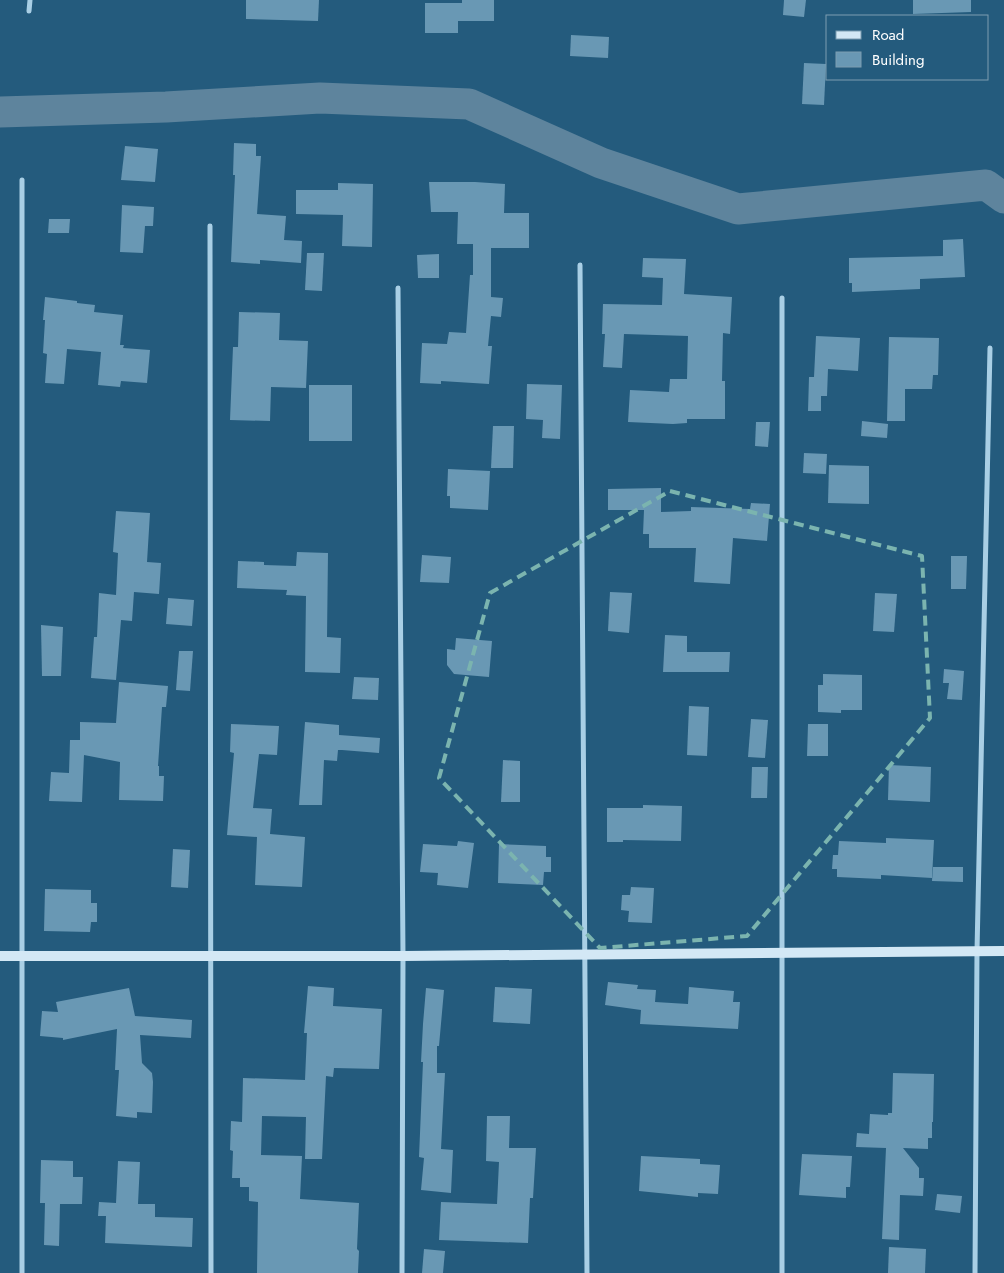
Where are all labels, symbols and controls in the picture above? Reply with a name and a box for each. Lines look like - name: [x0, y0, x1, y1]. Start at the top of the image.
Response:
- legend: [826, 15, 989, 80]
- text: Road: [872, 24, 904, 46]
- text: Building: [872, 49, 924, 71]

